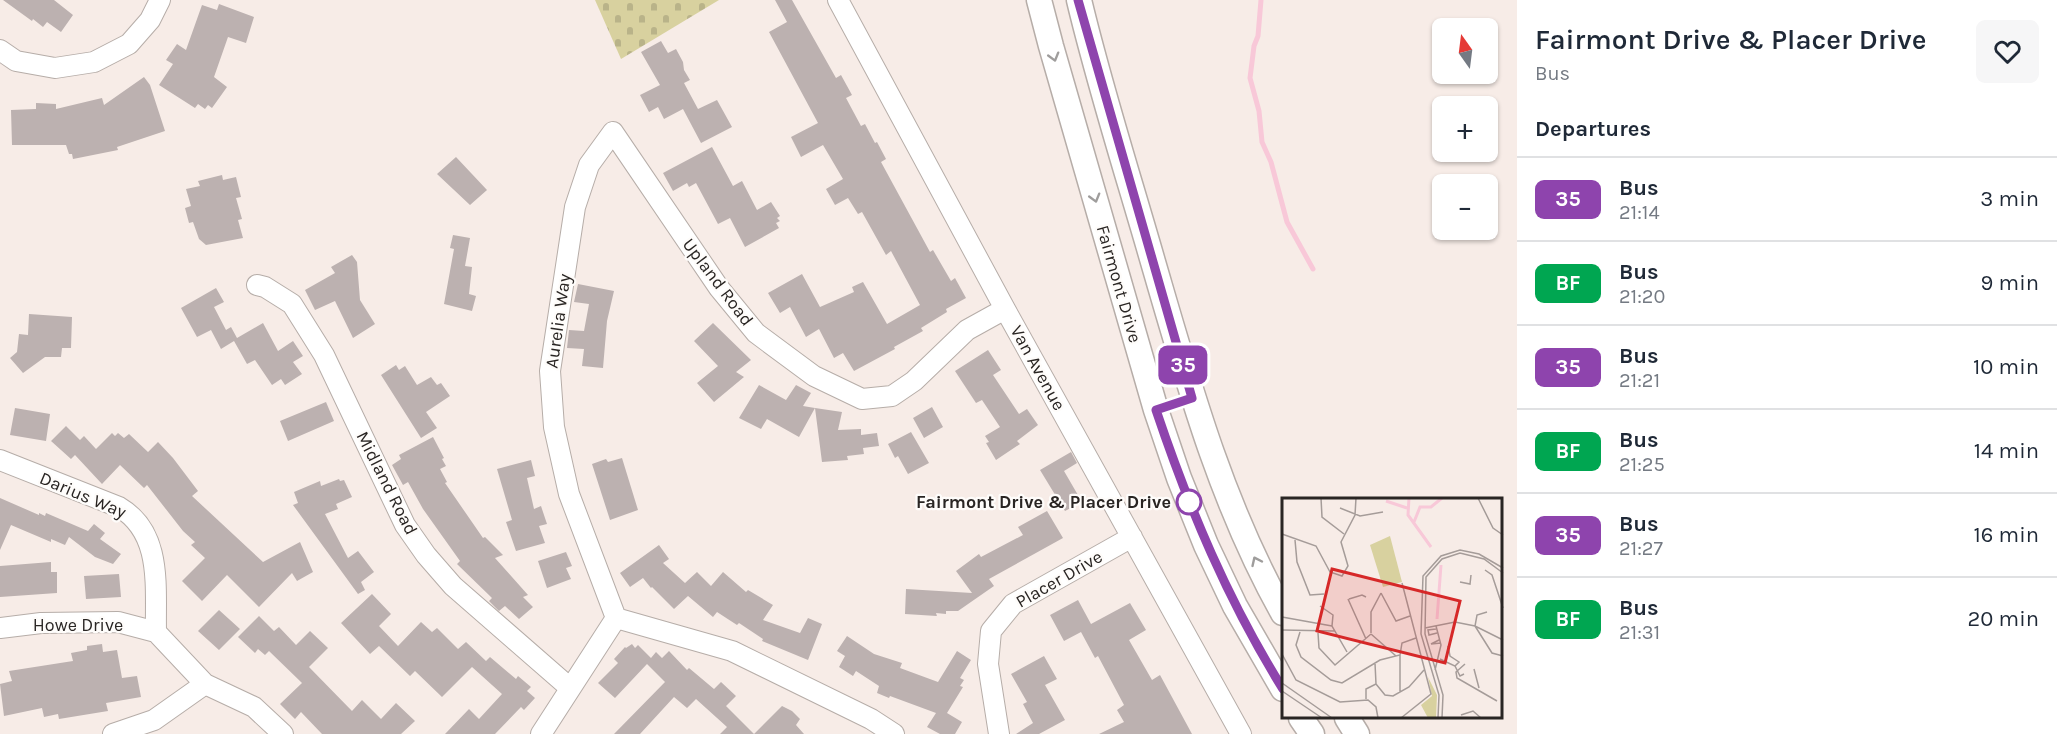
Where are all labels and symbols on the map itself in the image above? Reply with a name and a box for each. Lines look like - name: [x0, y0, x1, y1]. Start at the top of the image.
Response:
- north arrow: [1432, 18, 1498, 84]
- one-way arrow: [1047, 51, 1059, 62]
- one-way arrow: [1087, 193, 1100, 203]
- street label: Fairmont Drive: [1092, 223, 1146, 345]
- street label: Upland Road: [678, 234, 758, 330]
- street label: Aurelia Way: [540, 272, 576, 370]
- street label: Van Avenue: [1006, 322, 1070, 414]
- line badge: 35: [1156, 346, 1210, 385]
- street label: Midland Road: [351, 427, 423, 539]
- street label: Darius Way: [36, 467, 130, 523]
- marker: Fairmont Drive & Placer Drive: [1176, 489, 1202, 515]
- place label: Fairmont Drive & Placer Drive: [916, 491, 1171, 513]
- inset map: [1282, 498, 1502, 719]
- street label: Placer Drive: [1012, 545, 1106, 613]
- one-way arrow: [1252, 557, 1264, 568]
- street label: Howe Drive: [33, 614, 123, 636]

